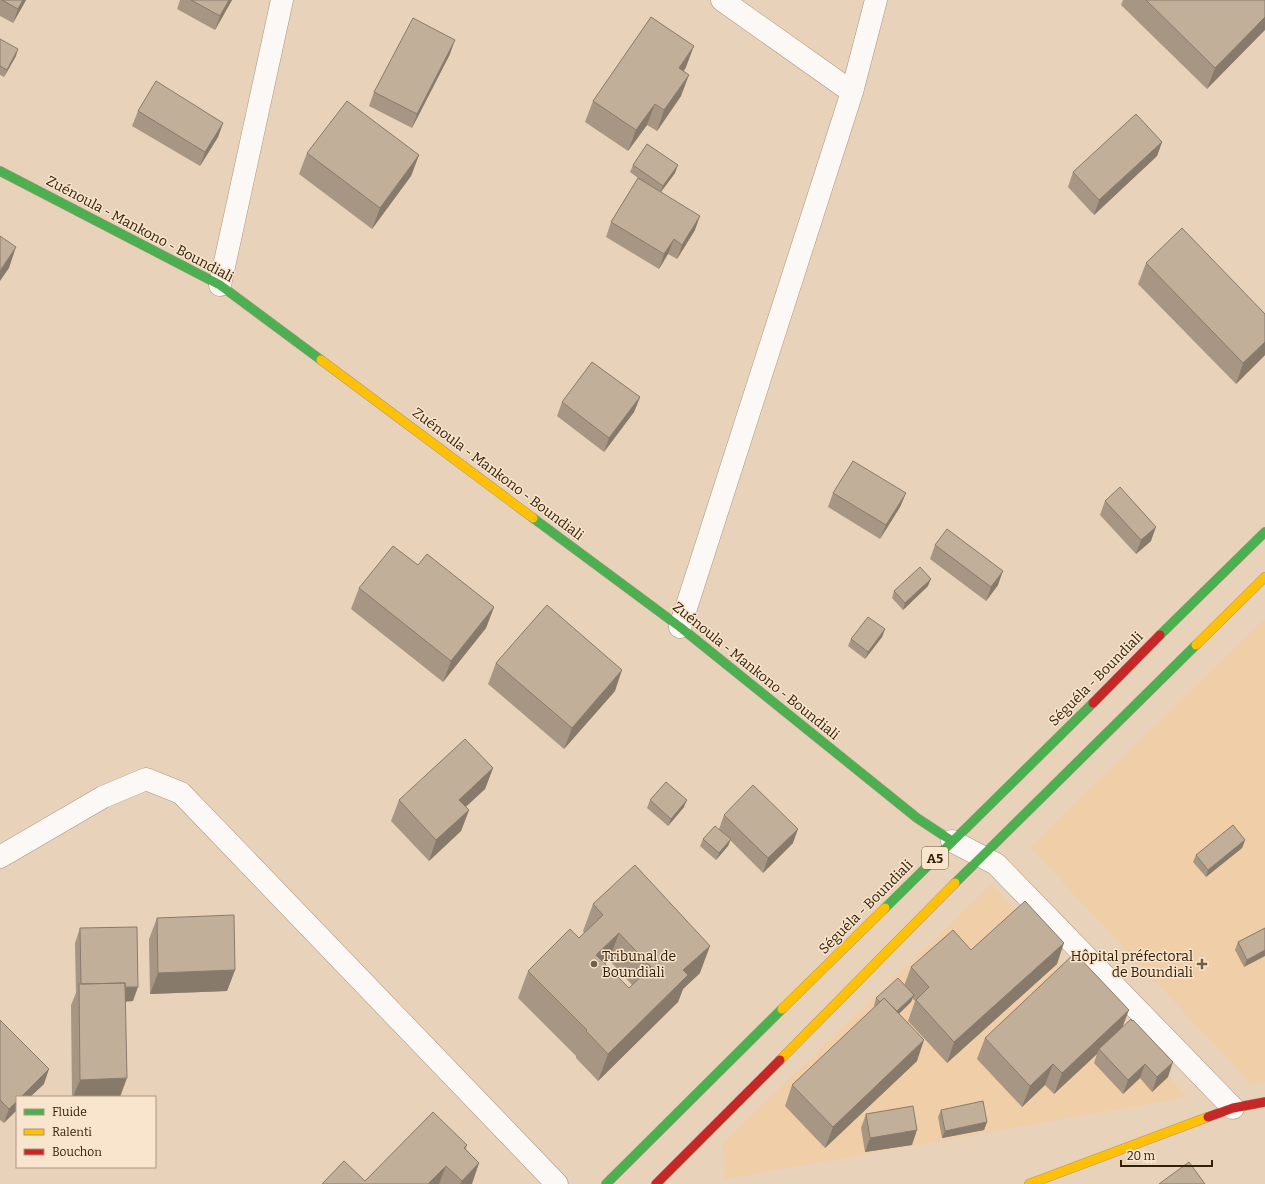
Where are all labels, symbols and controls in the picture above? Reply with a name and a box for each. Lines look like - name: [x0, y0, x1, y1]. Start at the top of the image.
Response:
- street label: Zuénoula - Mankono - Boundiali: [43, 172, 237, 286]
- street label: Zuénoula - Mankono - Boundiali: [409, 404, 587, 544]
- street label: Zuénoula - Mankono - Boundiali: [669, 598, 843, 744]
- street label: Séguéla - Boundiali: [1045, 628, 1147, 730]
- road number: A5: [922, 847, 948, 869]
- street label: Séguéla - Boundiali: [815, 856, 917, 958]
- place label: Tribunal de Boundiali: [602, 948, 676, 981]
- place label: Hôpital préfectoral de Boundiali: [1070, 948, 1193, 981]
- marker: Hôpital préfectoral de Boundiali: [1196, 958, 1208, 970]
- marker: Tribunal de Boundiali: [589, 959, 599, 969]
- legend: [16, 1096, 156, 1168]
- text: Fluide: [52, 1105, 87, 1119]
- text: Ralenti: [52, 1125, 92, 1139]
- scale bar: [1121, 1142, 1212, 1168]
- text: Bouchon: [52, 1145, 102, 1159]
- text: 20 m: [1127, 1149, 1156, 1163]

